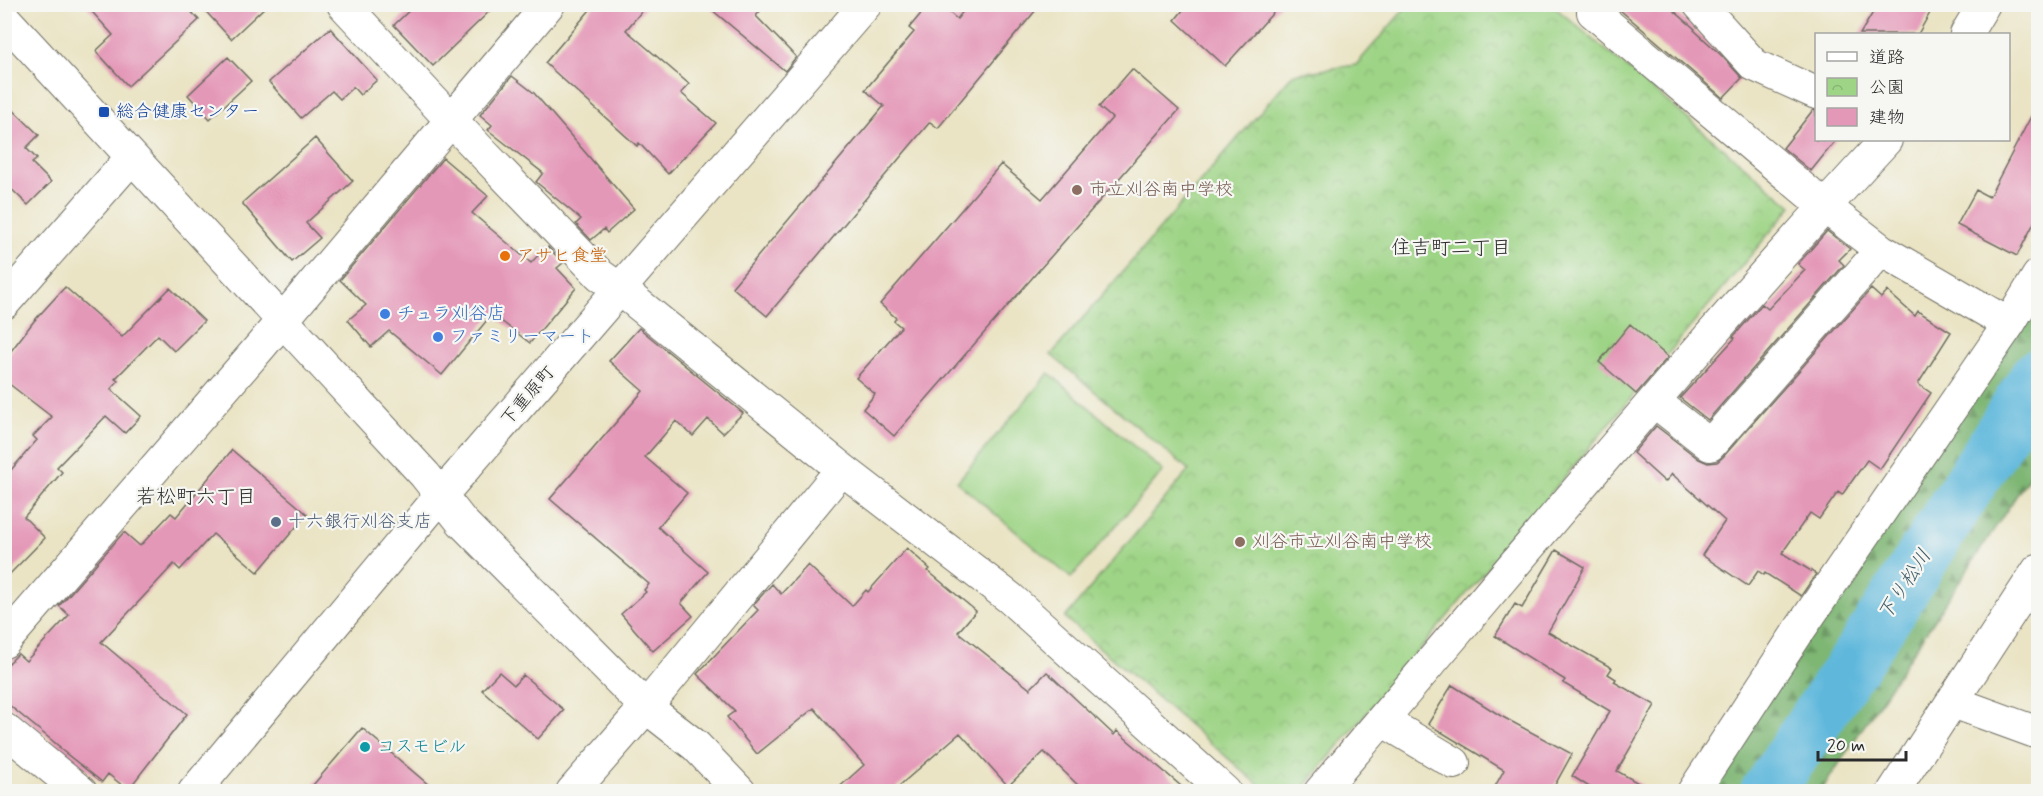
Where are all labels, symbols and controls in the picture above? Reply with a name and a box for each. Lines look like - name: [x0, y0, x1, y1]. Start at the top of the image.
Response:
- legend: [1815, 33, 2010, 141]
- text: 道路: [1869, 46, 1905, 70]
- text: 公園: [1869, 76, 1905, 100]
- place label: 総合健康センター: [116, 100, 259, 124]
- marker: 総合健康センター: [97, 105, 111, 119]
- text: 建物: [1869, 106, 1905, 130]
- place label: 市立刈谷南中学校: [1089, 178, 1233, 202]
- marker: 市立刈谷南中学校: [1070, 183, 1084, 197]
- district label: 住吉町二丁目: [1391, 235, 1511, 262]
- place label: アサヒ食堂: [517, 244, 607, 268]
- marker: アサヒ食堂: [498, 249, 512, 263]
- place label: チュラ刈谷店: [397, 302, 505, 326]
- marker: チュラ刈谷店: [378, 307, 392, 321]
- place label: ファミリーマート: [450, 325, 594, 349]
- marker: ファミリーマート: [431, 330, 445, 344]
- street label: 下重原町: [495, 361, 561, 431]
- district label: 若松町六丁目: [136, 484, 256, 511]
- place label: 十六銀行刈谷支店: [288, 510, 432, 534]
- marker: 十六銀行刈谷支店: [269, 515, 283, 529]
- place label: 刈谷市立刈谷南中学校: [1252, 530, 1432, 554]
- marker: 刈谷市立刈谷南中学校: [1233, 535, 1247, 549]
- water label: 下り松川: [1872, 544, 1938, 626]
- scale bar: [1818, 724, 1906, 762]
- text: 20 m: [1827, 734, 1865, 758]
- place label: コスモビル: [377, 735, 466, 759]
- marker: コスモビル: [358, 740, 372, 754]

